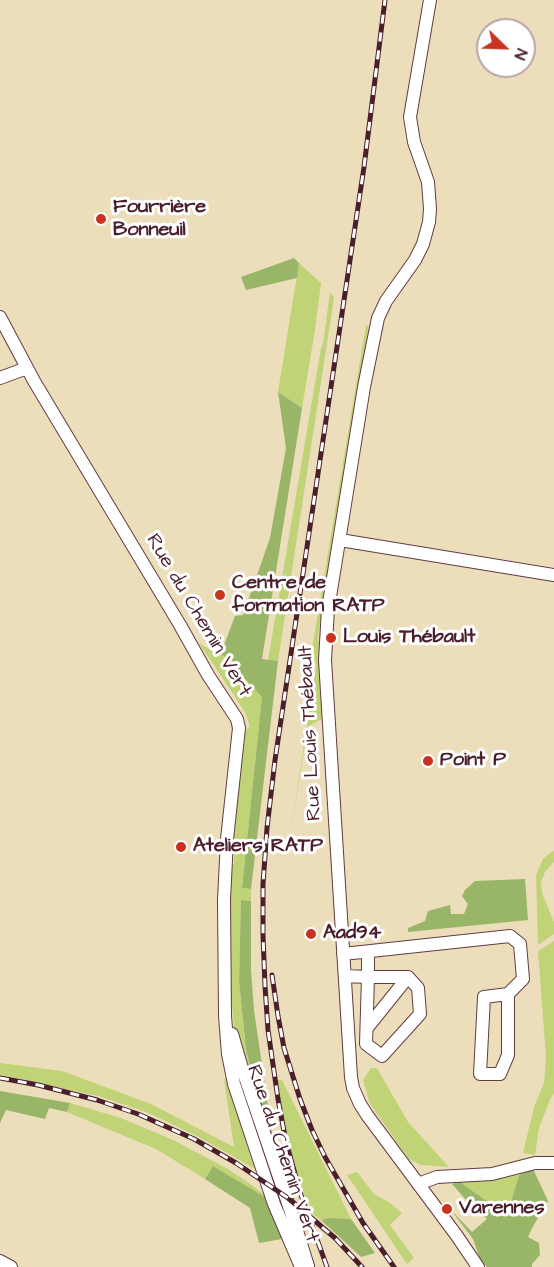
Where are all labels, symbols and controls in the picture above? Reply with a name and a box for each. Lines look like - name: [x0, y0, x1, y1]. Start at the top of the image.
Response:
- north arrow: [476, 18, 536, 78]
- text: N: [509, 45, 533, 63]
- place label: Fourrière Bonneuil: [113, 196, 206, 243]
- marker: Fourrière Bonneuil: [94, 212, 108, 226]
- street label: Rue du Chemin Vert: [140, 530, 256, 702]
- place label: Centre de formation RATP: [232, 572, 385, 619]
- marker: Centre de formation RATP: [213, 588, 227, 602]
- place label: Louis Thébault: [343, 626, 475, 650]
- marker: Louis Thébault: [324, 631, 338, 645]
- street label: Rue Louis Thébault: [294, 645, 328, 821]
- place label: Point P: [440, 749, 506, 773]
- marker: Point P: [421, 754, 435, 768]
- place label: Ateliers RATP: [193, 835, 323, 859]
- marker: Ateliers RATP: [174, 840, 188, 854]
- place label: Aad94: [323, 922, 381, 946]
- marker: Aad94: [304, 927, 318, 941]
- street label: Rue du Chemin Vert: [240, 1062, 324, 1246]
- place label: Varennes: [459, 1197, 544, 1221]
- marker: Varennes: [440, 1202, 454, 1216]

